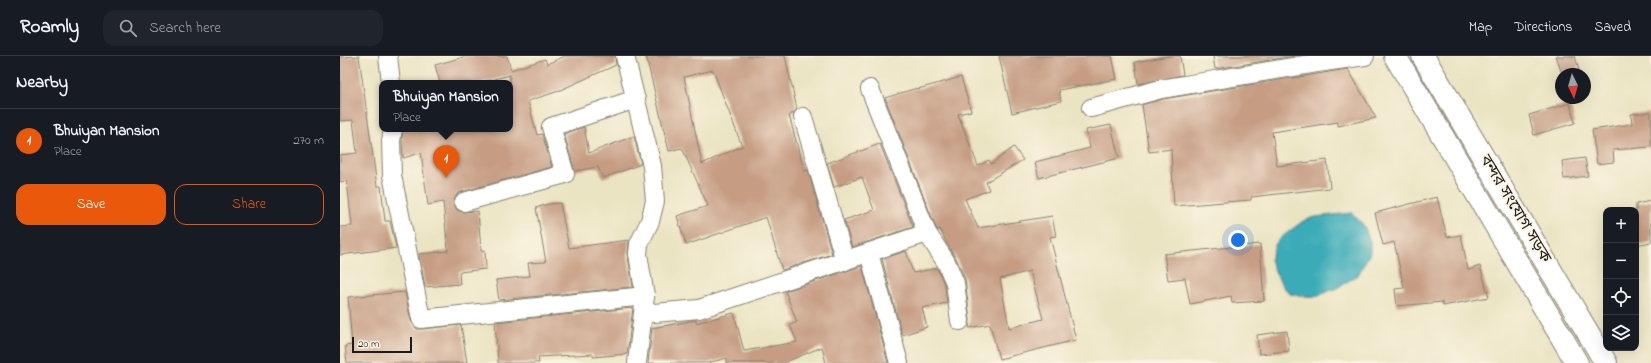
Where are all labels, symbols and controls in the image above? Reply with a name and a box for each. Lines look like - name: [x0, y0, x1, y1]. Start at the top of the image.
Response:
- search box: [103, 10, 383, 46]
- text: Roamly: [20, 14, 79, 41]
- icon: search: [117, 17, 139, 39]
- text: Search here: [149, 17, 221, 39]
- text: Map: [1469, 17, 1492, 38]
- text: Directions: [1514, 17, 1572, 38]
- text: Saved: [1594, 17, 1631, 38]
- north arrow: [1555, 68, 1591, 104]
- text: Nearby: [16, 70, 68, 95]
- popup: [379, 80, 513, 132]
- text: Bhuiyan Mansion: [393, 86, 499, 108]
- text: Place: [393, 108, 421, 127]
- text: Bhuiyan Mansion: [54, 120, 159, 142]
- text: 1: [27, 131, 31, 150]
- text: 270 m: [293, 131, 324, 150]
- text: Place: [54, 142, 82, 161]
- pin: 1: [433, 145, 459, 178]
- street label: বন্দর সংযোগ সড়ক: [1473, 150, 1557, 269]
- button: Save: [16, 184, 166, 225]
- button: Share: [174, 184, 324, 225]
- map controls: [1603, 207, 1639, 351]
- button: +: [1603, 207, 1639, 243]
- your location: [1228, 230, 1248, 250]
- button: −: [1603, 243, 1639, 279]
- button: locate: [1603, 279, 1639, 315]
- button: layers: [1603, 315, 1639, 351]
- scale bar: [352, 335, 412, 354]
- text: 20 m: [358, 336, 380, 352]

